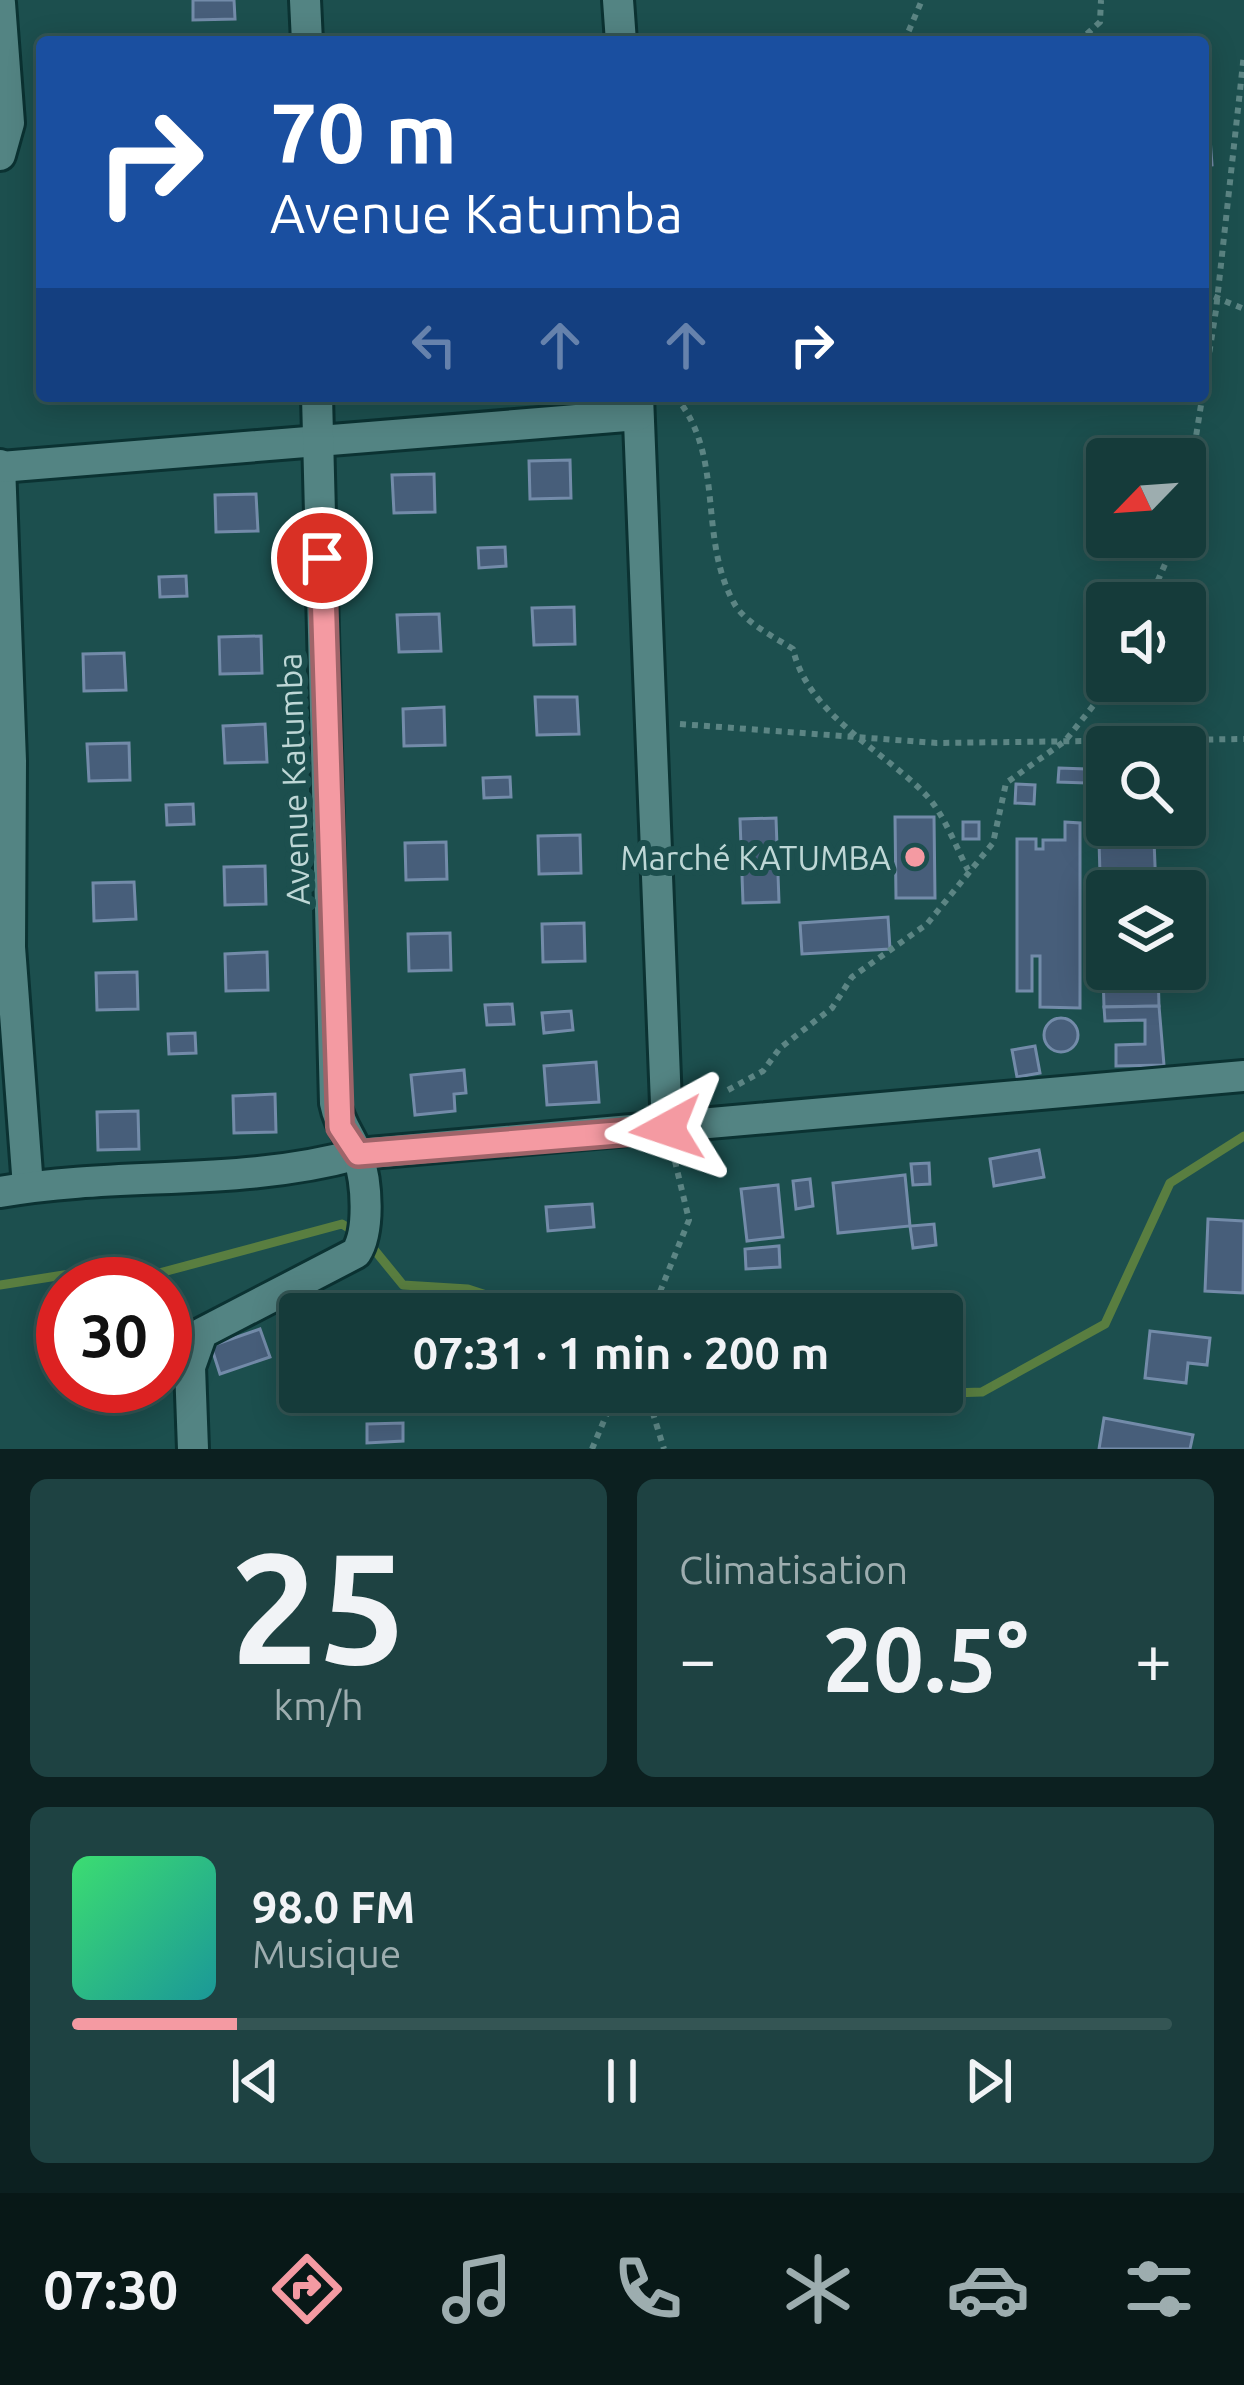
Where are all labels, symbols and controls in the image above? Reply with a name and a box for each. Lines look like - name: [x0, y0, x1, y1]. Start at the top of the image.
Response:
- icon: right: [72, 84, 228, 240]
- text: 70 m: [270, 85, 457, 179]
- text: Avenue Katumba: [270, 183, 683, 243]
- icon: left: [401, 312, 467, 378]
- icon: ahead: [527, 312, 593, 378]
- icon: ahead: [653, 312, 719, 378]
- icon: right: [779, 312, 845, 378]
- north arrow: [1086, 438, 1206, 558]
- map controls: [1086, 438, 1206, 990]
- pin: [271, 507, 373, 609]
- icon: arrive: [289, 525, 355, 591]
- button: sound: [1086, 582, 1206, 702]
- street label: Avenue Katumba: [270, 652, 316, 906]
- button: search: [1086, 726, 1206, 846]
- place label: Marché KATUMBA: [620, 839, 892, 876]
- marker: Marché KATUMBA: [902, 844, 928, 870]
- button: layers: [1086, 870, 1206, 990]
- position arrow: [604, 1066, 730, 1192]
- speed limit sign: 30: [36, 1257, 192, 1413]
- text: 07:31 · 1 min · 200 m: [413, 1327, 829, 1378]
- text: 25: [231, 1519, 406, 1693]
- text: Climatisation: [679, 1548, 908, 1591]
- text: 20.5°: [822, 1608, 1029, 1709]
- text: −: [679, 1621, 716, 1695]
- text: +: [1135, 1621, 1172, 1695]
- text: km/h: [273, 1684, 364, 1727]
- text: 98.0 FM: [252, 1881, 415, 1932]
- text: Musique: [252, 1932, 401, 1975]
- icon: previous: [222, 2048, 288, 2114]
- icon: pause: [589, 2048, 655, 2114]
- icon: next: [956, 2048, 1022, 2114]
- icon: directions: [265, 2247, 349, 2331]
- icon: music: [435, 2247, 519, 2331]
- icon: phone: [606, 2247, 690, 2331]
- icon: climate: [776, 2247, 860, 2331]
- icon: car: [946, 2247, 1030, 2331]
- icon: filters: [1117, 2247, 1201, 2331]
- text: 07:30: [43, 2259, 178, 2319]

